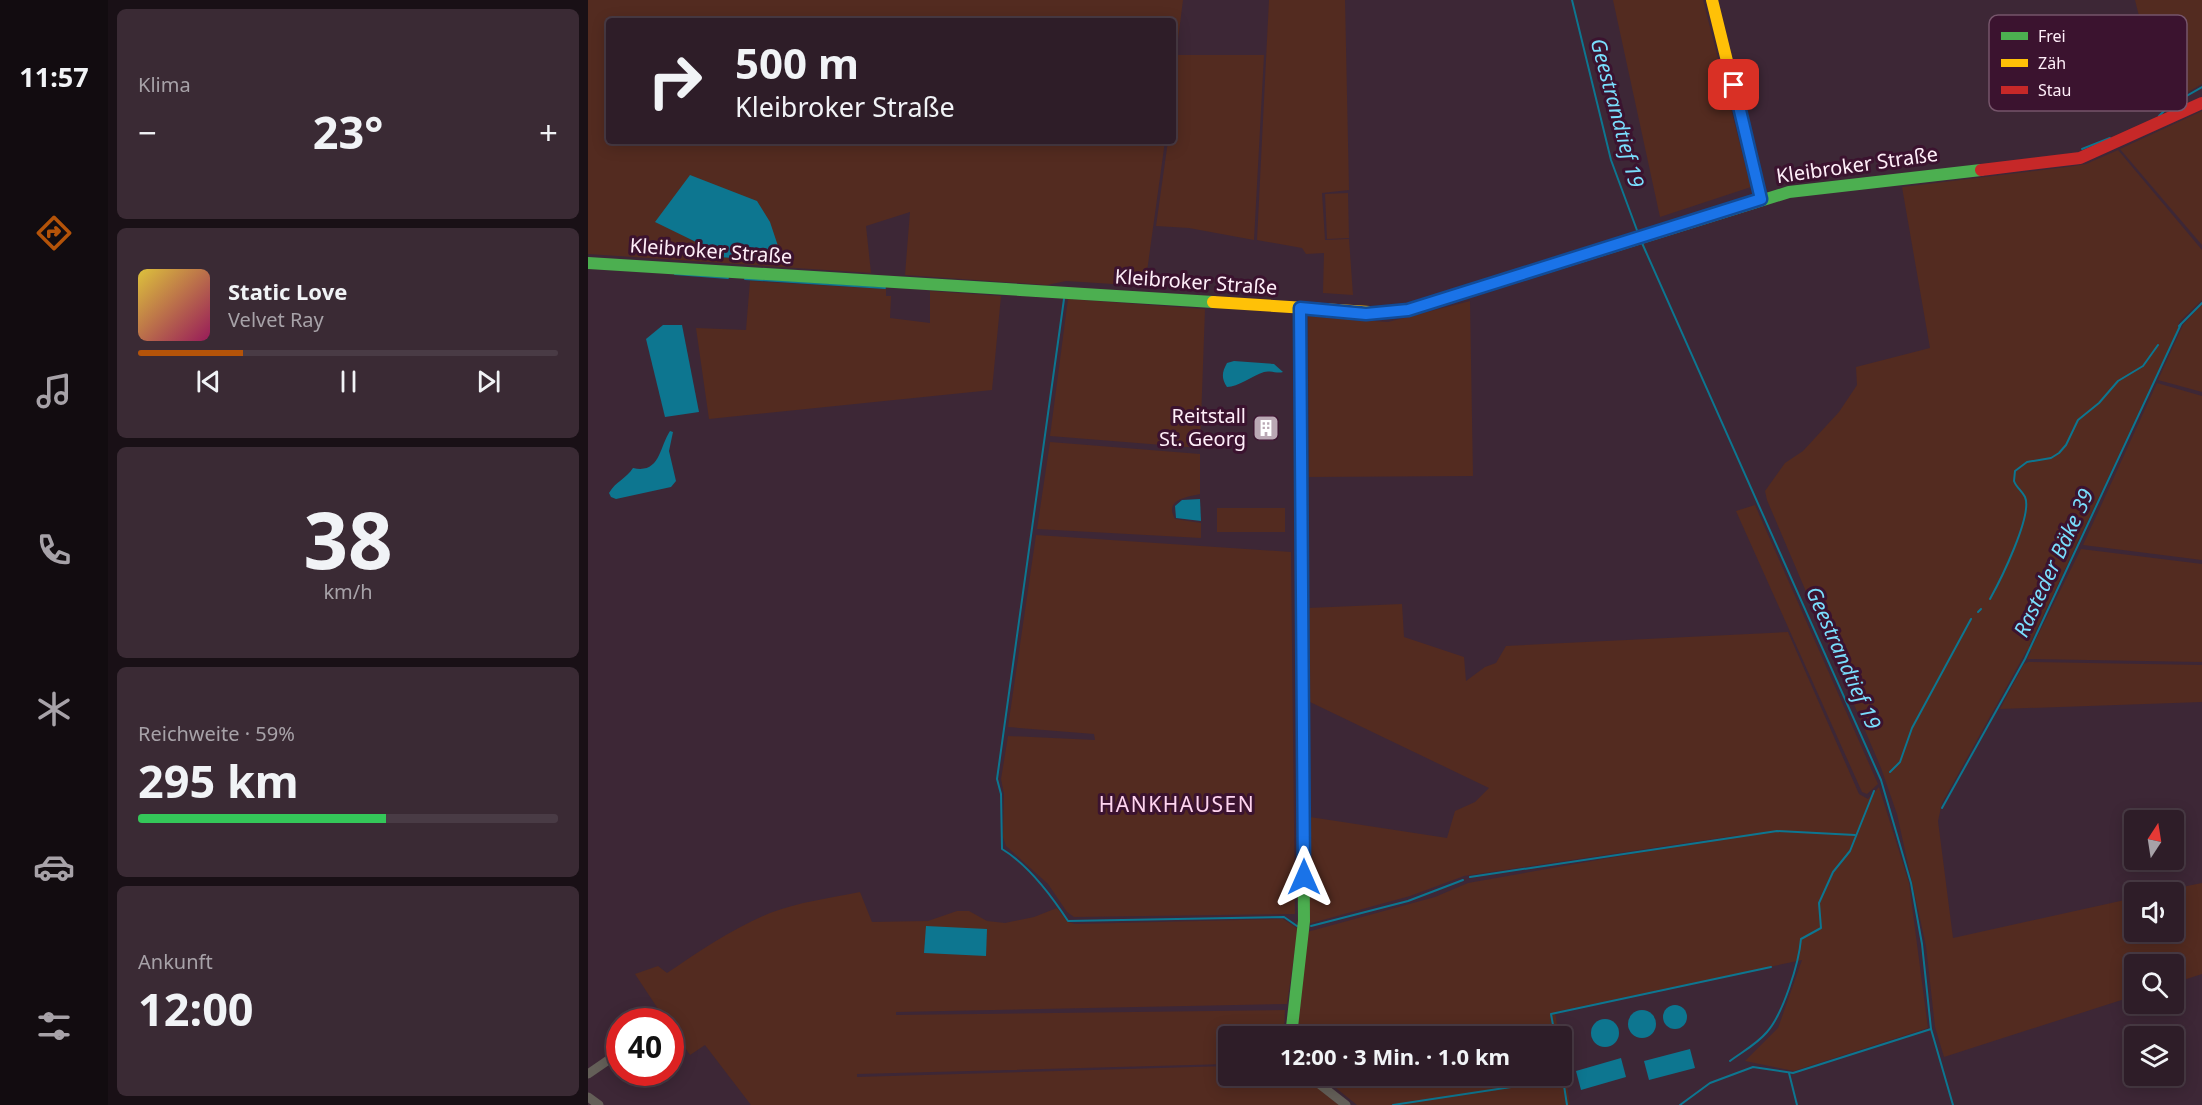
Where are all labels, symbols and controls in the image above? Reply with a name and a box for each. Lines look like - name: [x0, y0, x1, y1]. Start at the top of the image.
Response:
- legend: [1989, 15, 2187, 111]
- text: Frei: [2038, 25, 2066, 47]
- text: 500 m: [735, 34, 859, 91]
- water label: Geestrandtief 19: [1585, 35, 1651, 191]
- icon: right: [636, 42, 714, 120]
- text: Zäh: [2038, 52, 2066, 74]
- text: 11:57: [19, 58, 89, 95]
- pin: [1708, 59, 1759, 110]
- icon: arrive: [1717, 68, 1750, 101]
- text: Klima: [138, 71, 191, 98]
- text: Stau: [2038, 79, 2071, 101]
- text: Kleibroker Straße: [735, 88, 955, 125]
- text: 23°: [313, 101, 383, 162]
- text: −: [138, 110, 157, 155]
- text: +: [539, 110, 558, 155]
- street label: Kleibroker Straße: [1774, 140, 1939, 189]
- icon: directions: [33, 212, 75, 254]
- street label: Kleibroker Straße: [629, 231, 793, 270]
- street label: Kleibroker Straße: [1114, 262, 1278, 301]
- text: Static Love: [228, 276, 347, 306]
- text: Velvet Ray: [228, 306, 324, 333]
- icon: previous: [192, 365, 225, 398]
- icon: pause: [332, 365, 365, 398]
- icon: next: [472, 365, 505, 398]
- icon: music: [33, 370, 75, 412]
- place label: Reitstall St. Georg: [1159, 402, 1246, 452]
- building icon: Reitstall St. Georg: [1251, 413, 1281, 443]
- water label: Rasteder Bäke 39: [2006, 484, 2100, 641]
- text: 38: [303, 486, 393, 592]
- icon: phone: [33, 529, 75, 571]
- text: km/h: [323, 578, 373, 605]
- water label: Geestrandtief 19: [1800, 582, 1888, 733]
- icon: climate: [33, 688, 75, 730]
- text: Reichweite · 59%: [138, 720, 295, 747]
- text: 295 km: [138, 750, 299, 811]
- district label: HANKHAUSEN: [1099, 790, 1255, 818]
- north arrow: [2124, 810, 2184, 870]
- map controls: [2124, 810, 2184, 1086]
- position arrow: [1272, 845, 1336, 909]
- icon: car: [33, 846, 75, 888]
- button: sound: [2124, 882, 2184, 942]
- text: Ankunft: [138, 948, 213, 975]
- button: search: [2124, 954, 2184, 1014]
- text: 12:00: [138, 978, 254, 1039]
- icon: filters: [33, 1005, 75, 1047]
- speed limit sign: 40: [606, 1008, 684, 1086]
- button: layers: [2124, 1026, 2184, 1086]
- text: 12:00 · 3 Min. · 1.0 km: [1280, 1041, 1510, 1071]

